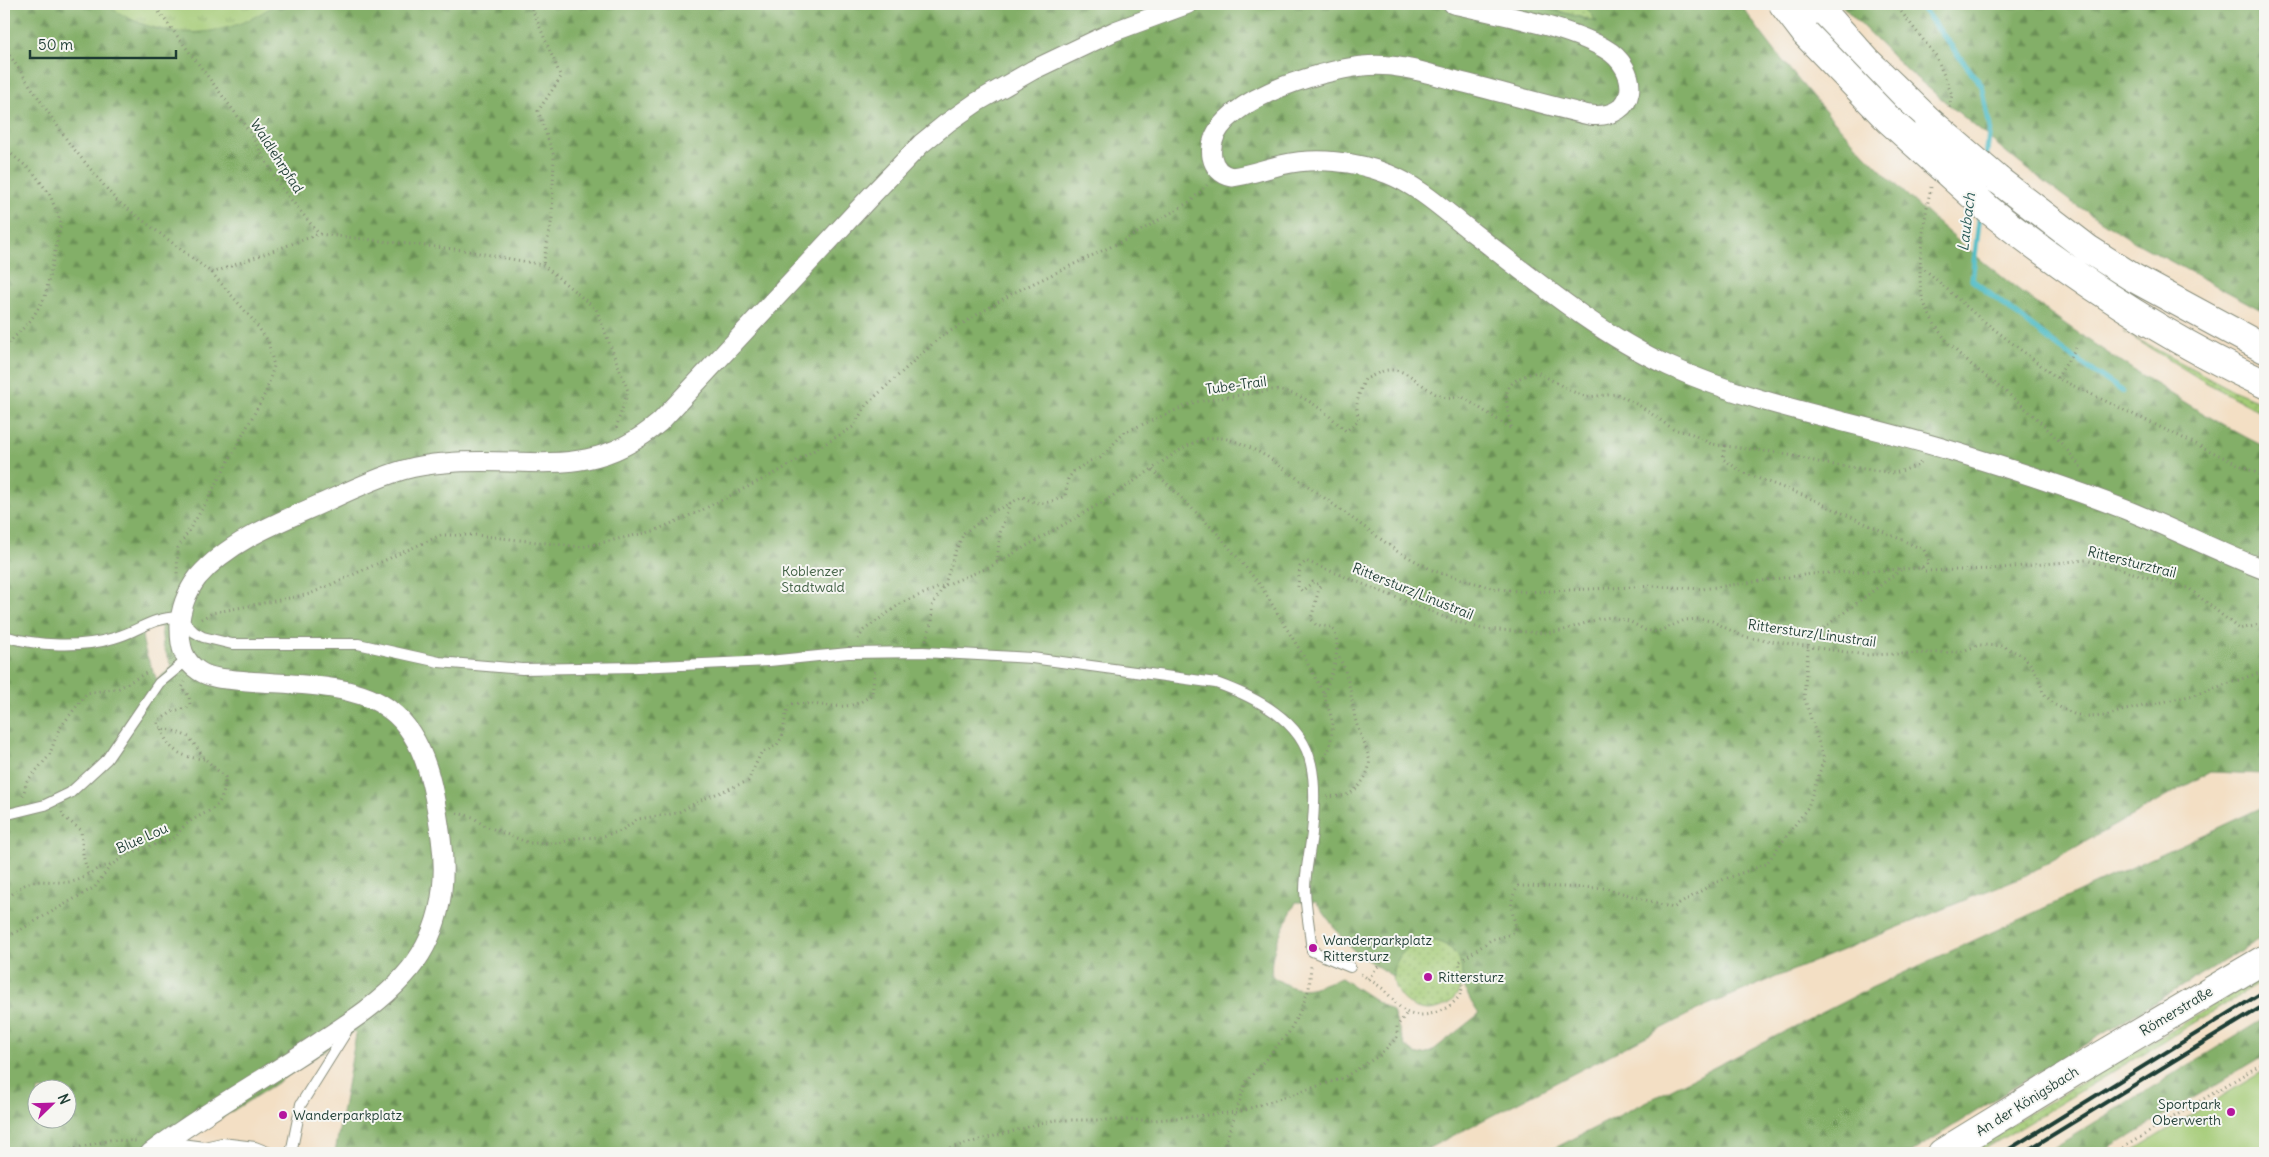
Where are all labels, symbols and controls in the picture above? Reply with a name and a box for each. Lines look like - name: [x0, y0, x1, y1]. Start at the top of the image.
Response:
- scale bar: [30, 28, 176, 60]
- text: 50 m: [38, 35, 73, 54]
- street label: Waldlehrpfad: [246, 116, 308, 196]
- water label: Laubach: [1953, 192, 1979, 252]
- street label: Tube-Trail: [1204, 372, 1268, 398]
- street label: Rittersturztrail: [2086, 542, 2178, 582]
- street label: Rittersturz/Linustrail: [1350, 558, 1476, 624]
- park label: Koblenzer Stadtwald: [781, 562, 845, 596]
- street label: Rittersturz/Linustrail: [1747, 615, 1877, 651]
- street label: Blue Lou: [113, 819, 171, 857]
- place label: Wanderparkplatz Rittersturz: [1323, 931, 1432, 965]
- marker: Wanderparkplatz Rittersturz: [1307, 942, 1319, 954]
- place label: Rittersturz: [1438, 968, 1505, 986]
- marker: Rittersturz: [1422, 971, 1434, 983]
- street label: Römerstraße: [2136, 982, 2216, 1040]
- street label: An der Königsbach: [1972, 1062, 2082, 1140]
- north arrow: [28, 1080, 78, 1130]
- text: N: [54, 1091, 74, 1107]
- place label: Sportpark Oberwerth: [2152, 1095, 2221, 1129]
- place label: Wanderparkplatz: [293, 1106, 402, 1124]
- marker: Sportpark Oberwerth: [2225, 1106, 2237, 1118]
- marker: Wanderparkplatz: [277, 1109, 289, 1121]

